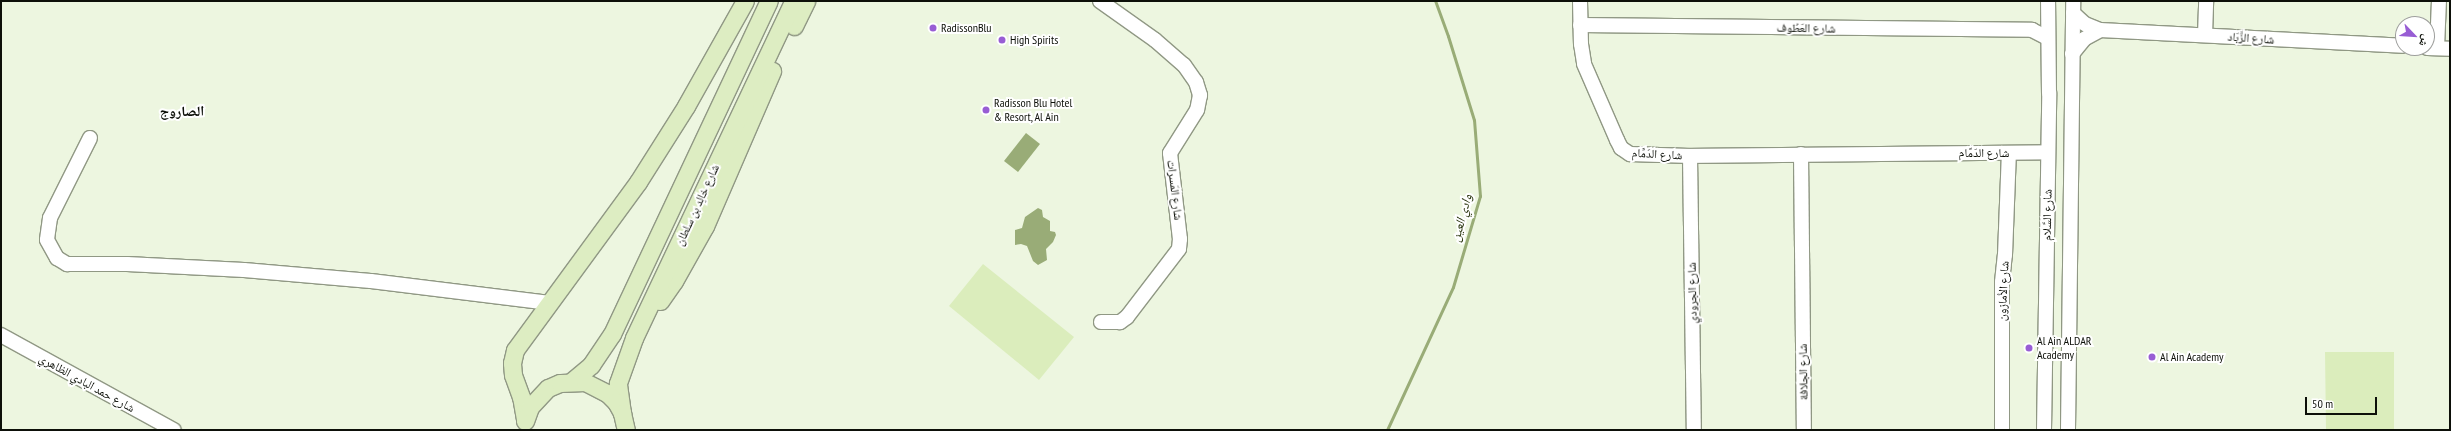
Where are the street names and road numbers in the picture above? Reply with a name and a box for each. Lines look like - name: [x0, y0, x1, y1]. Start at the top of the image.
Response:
- street label: شارع العَطُوف: [1776, 20, 1836, 36]
- street label: شارع الزَّبَاد: [2227, 29, 2275, 47]
- street label: شارع الدَمَّام: [1631, 145, 1683, 163]
- street label: شارع الدَمَّام: [1959, 146, 2009, 160]
- street label: شارع المَسرات: [1164, 159, 1186, 221]
- street label: شارع خالِد بن سلطان: [672, 162, 722, 248]
- street label: شارع السَّلام: [2039, 189, 2055, 241]
- street label: شارع الأمازون: [1994, 261, 2012, 321]
- street label: شارع الجرودي: [1684, 262, 1700, 324]
- street label: شارع الجلافة: [1795, 344, 1811, 400]
- street label: شارع حمد البادي الظاهري: [37, 351, 137, 415]

